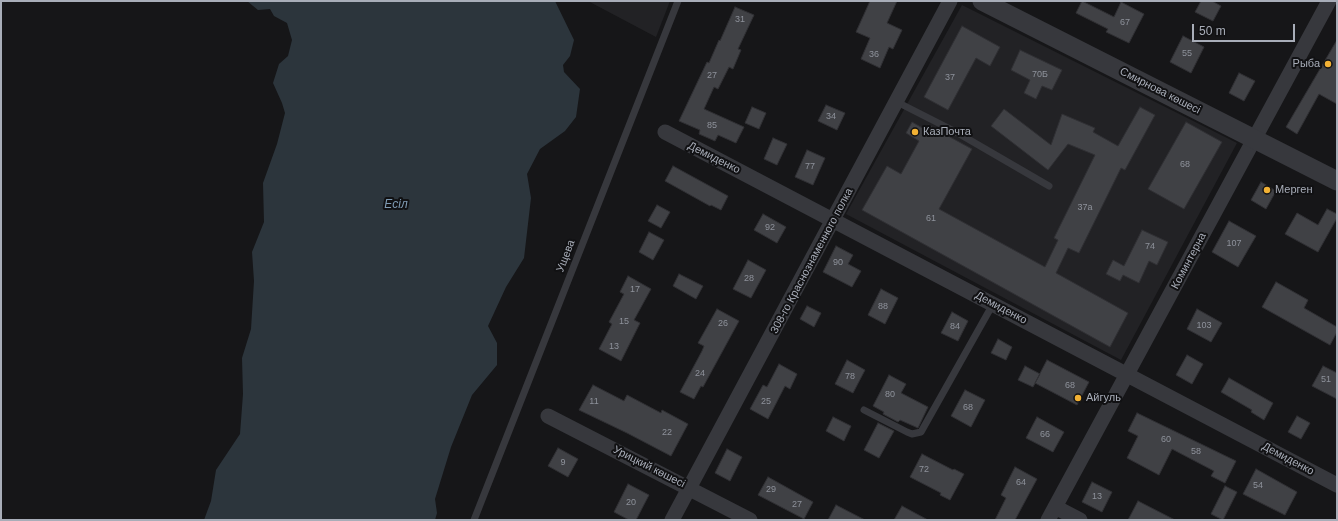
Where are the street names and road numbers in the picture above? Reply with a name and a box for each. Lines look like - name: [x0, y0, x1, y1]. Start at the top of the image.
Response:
- street label: Смирнова көшесі: [1118, 65, 1202, 117]
- street label: Демиденко: [686, 139, 742, 177]
- street label: 308-го Краснознаменного полка: [768, 186, 856, 336]
- street label: Коминтерна: [1169, 231, 1209, 291]
- street label: Ущева: [554, 238, 578, 274]
- street label: Демиденко: [973, 289, 1029, 327]
- street label: Демиденко: [1260, 440, 1316, 478]
- street label: Урицкий көшесі: [611, 443, 687, 491]

